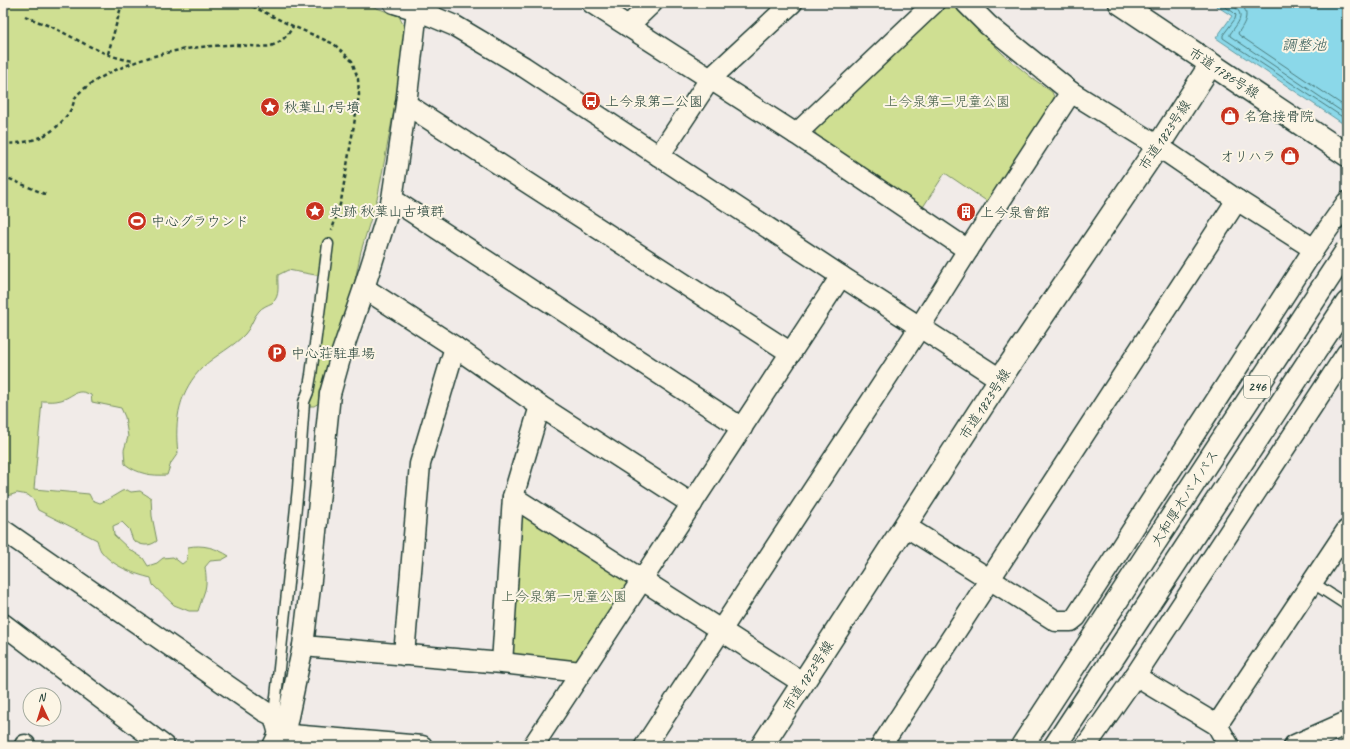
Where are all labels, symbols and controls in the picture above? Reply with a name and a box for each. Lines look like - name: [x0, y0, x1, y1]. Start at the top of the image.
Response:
- water label: 調整池: [1281, 36, 1327, 55]
- street label: 市道1786号線: [1185, 44, 1263, 102]
- bus stop icon: 上今泉第二公園: [580, 90, 602, 112]
- place label: 上今泉第二公園: [605, 93, 703, 110]
- park label: 上今泉第二児童公園: [884, 93, 1010, 110]
- place icon: 秋葉山1号墳: [259, 96, 281, 118]
- street label: 市道1823号線: [1135, 97, 1195, 173]
- place label: 秋葉山1号墳: [284, 99, 360, 116]
- shop icon: 名倉接骨院: [1219, 105, 1241, 127]
- place label: 名倉接骨院: [1244, 108, 1314, 125]
- shop icon: オリハラ: [1279, 145, 1301, 167]
- place label: オリハラ: [1220, 148, 1276, 165]
- place icon: 史跡 秋葉山古墳群: [304, 200, 326, 222]
- building icon: 上今泉會館: [955, 201, 977, 223]
- place label: 史跡 秋葉山古墳群: [329, 203, 444, 220]
- place label: 上今泉會館: [980, 204, 1050, 221]
- sports icon: 中心グラウンド: [126, 210, 148, 232]
- place label: 中心グラウンド: [151, 213, 249, 230]
- parking icon: 中心荘駐車場: [266, 342, 288, 364]
- place label: 中心荘駐車場: [291, 345, 375, 362]
- street label: 市道1823号線: [956, 365, 1014, 443]
- road number: 246: [1244, 376, 1270, 398]
- street label: 大和厚木バイパス: [1147, 447, 1223, 549]
- park label: 上今泉第一児童公園: [501, 588, 627, 605]
- street label: 市道1823号線: [779, 637, 837, 715]
- north arrow: [22, 687, 62, 727]
- text: N: [37, 690, 47, 704]

